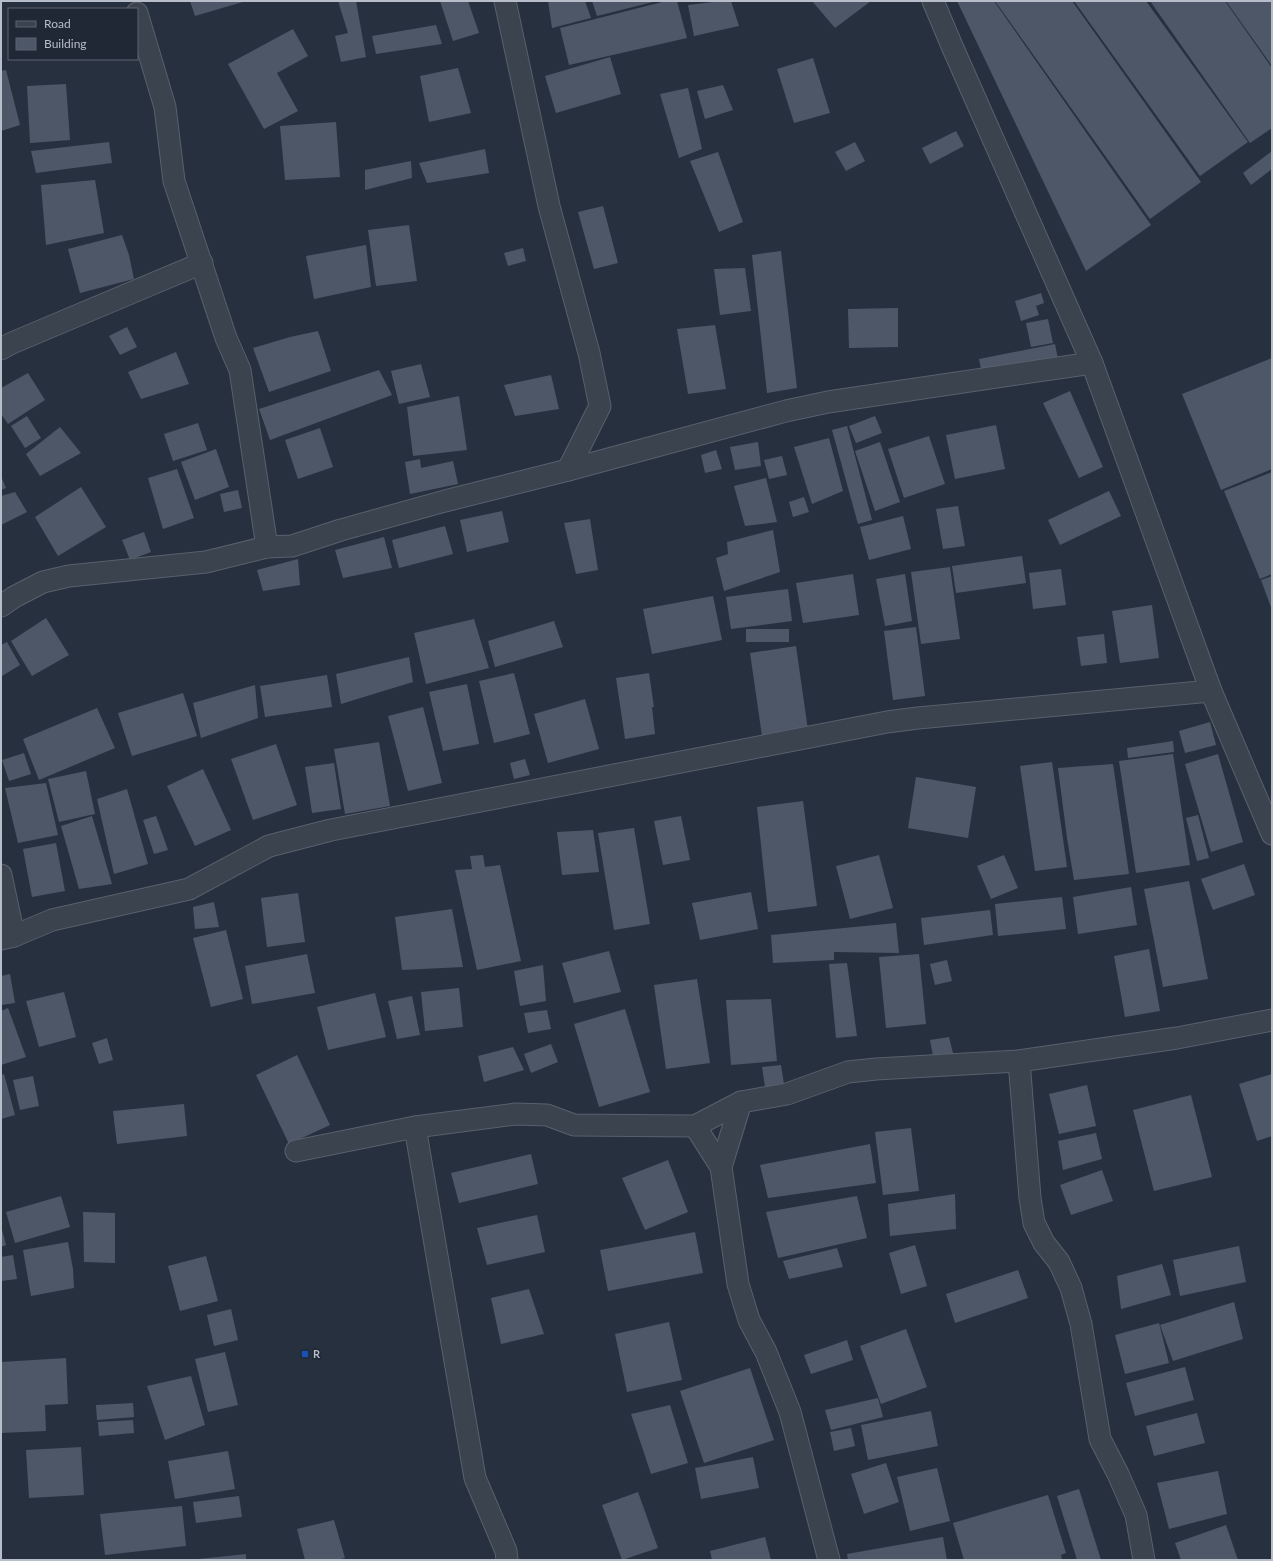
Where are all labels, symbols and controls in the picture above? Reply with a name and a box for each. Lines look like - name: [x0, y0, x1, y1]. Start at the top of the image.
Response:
- legend: [8, 8, 138, 60]
- text: Road: [44, 16, 71, 31]
- text: Building: [44, 36, 87, 51]
- place label: R: [313, 1347, 321, 1360]
- marker: R: [300, 1349, 310, 1359]

